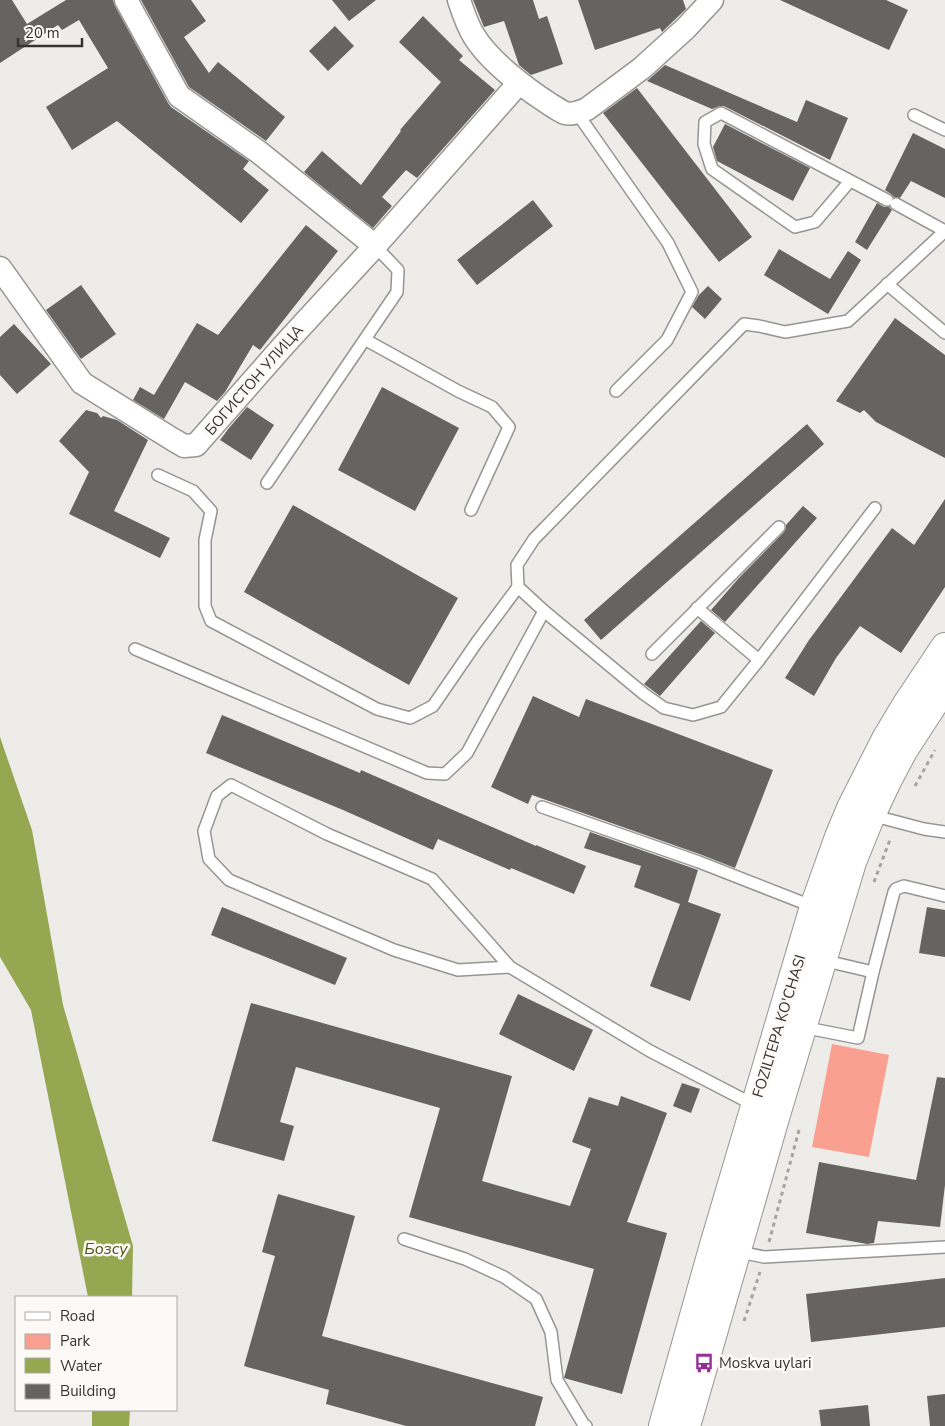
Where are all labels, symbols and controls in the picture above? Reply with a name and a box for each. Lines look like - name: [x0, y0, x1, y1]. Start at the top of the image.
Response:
- scale bar: [18, 15, 81, 47]
- text: 20 m: [25, 23, 60, 43]
- street label: БОГИСТОН УЛИЦА: [200, 320, 308, 440]
- street label: FOZILTEPA KO'CHASI: [748, 952, 810, 1100]
- water label: Бозсу: [84, 1238, 128, 1260]
- legend: [15, 1296, 178, 1411]
- text: Road: [60, 1306, 95, 1326]
- text: Park: [60, 1331, 90, 1351]
- bus stop icon: Moskva uylari: [693, 1352, 715, 1374]
- place label: Moskva uylari: [719, 1353, 811, 1373]
- text: Water: [60, 1356, 103, 1376]
- text: Building: [60, 1381, 116, 1401]

